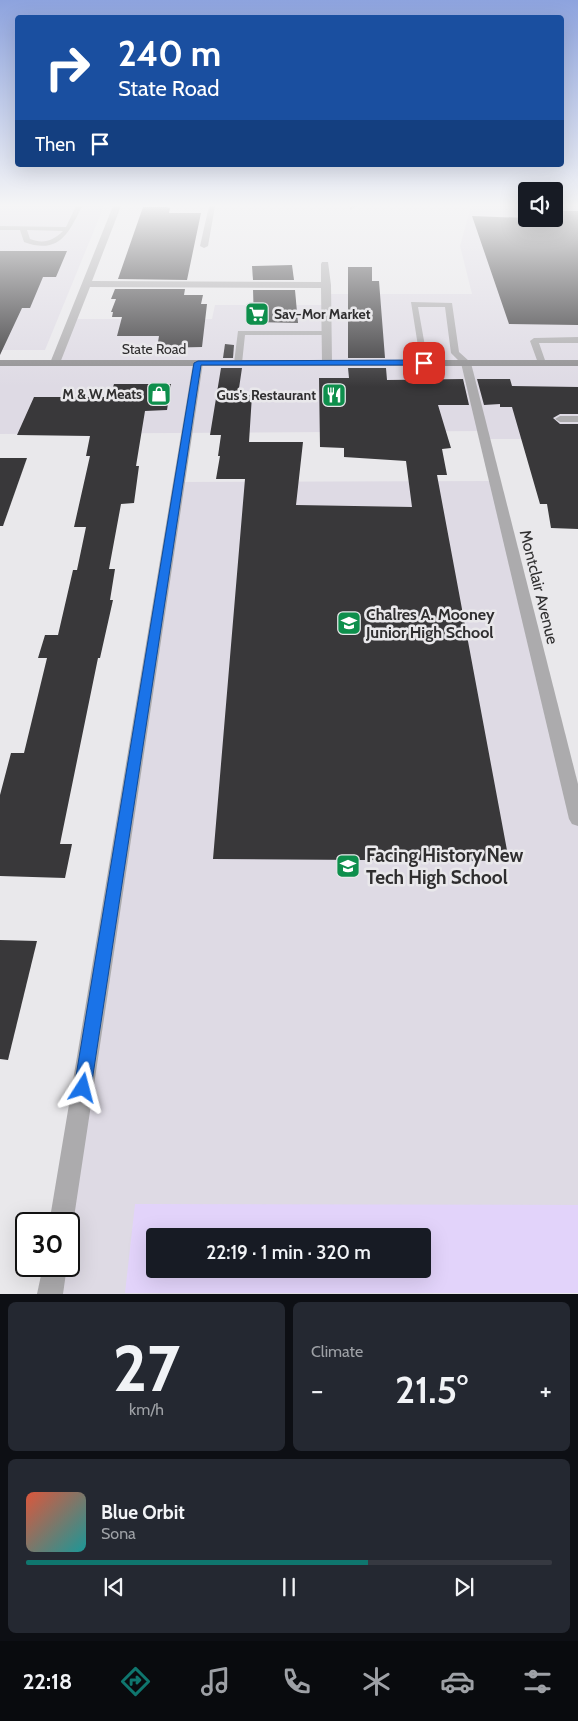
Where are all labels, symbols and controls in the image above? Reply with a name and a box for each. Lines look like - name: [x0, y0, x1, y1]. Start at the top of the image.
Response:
- text: 240 m: [118, 32, 221, 75]
- icon: right: [35, 35, 100, 100]
- text: State Road: [118, 75, 220, 102]
- icon: arrive: [86, 130, 114, 158]
- text: Then: [35, 133, 76, 156]
- map controls: [518, 182, 563, 227]
- button: sound: [518, 182, 563, 227]
- supermarket icon: Sav-Mor Market: [244, 301, 270, 327]
- place label: Sav-Mor Market: [274, 305, 371, 323]
- street label: State Road: [122, 340, 186, 358]
- pin: [403, 342, 445, 384]
- icon: arrive: [410, 349, 438, 377]
- shop icon: M & W Meats: [146, 381, 172, 407]
- restaurant icon: Gus's Restaurant: [321, 382, 347, 408]
- place label: M & W Meats: [62, 385, 142, 403]
- place label: Gus's Restaurant: [217, 386, 316, 404]
- street label: Montclair Avenue: [516, 528, 562, 646]
- place label: Chalres A. Mooney Junior High School: [365, 605, 495, 642]
- school or university icon: Chalres A. Mooney Junior High School: [336, 610, 362, 636]
- place label: Facing History New Tech High School: [366, 844, 524, 889]
- school or university icon: Facing History New Tech High School: [335, 853, 361, 879]
- position arrow: [56, 1061, 108, 1113]
- speed limit sign: 30: [15, 1212, 80, 1277]
- text: 22:19 · 1 min · 320 m: [206, 1241, 371, 1264]
- text: 27: [113, 1328, 180, 1407]
- text: Climate: [311, 1342, 363, 1361]
- text: 21.5°: [395, 1366, 468, 1413]
- text: −: [311, 1373, 323, 1407]
- text: +: [540, 1373, 552, 1407]
- text: km/h: [129, 1400, 164, 1419]
- text: Blue Orbit: [101, 1501, 185, 1524]
- text: Sona: [101, 1524, 136, 1543]
- icon: previous: [100, 1573, 128, 1601]
- icon: pause: [275, 1573, 303, 1601]
- icon: next: [450, 1573, 478, 1601]
- icon: directions: [118, 1664, 153, 1699]
- icon: music: [198, 1664, 233, 1699]
- icon: phone: [279, 1664, 314, 1699]
- icon: climate: [359, 1664, 394, 1699]
- icon: car: [440, 1664, 475, 1699]
- icon: filters: [520, 1664, 555, 1699]
- text: 22:18: [23, 1668, 72, 1695]

